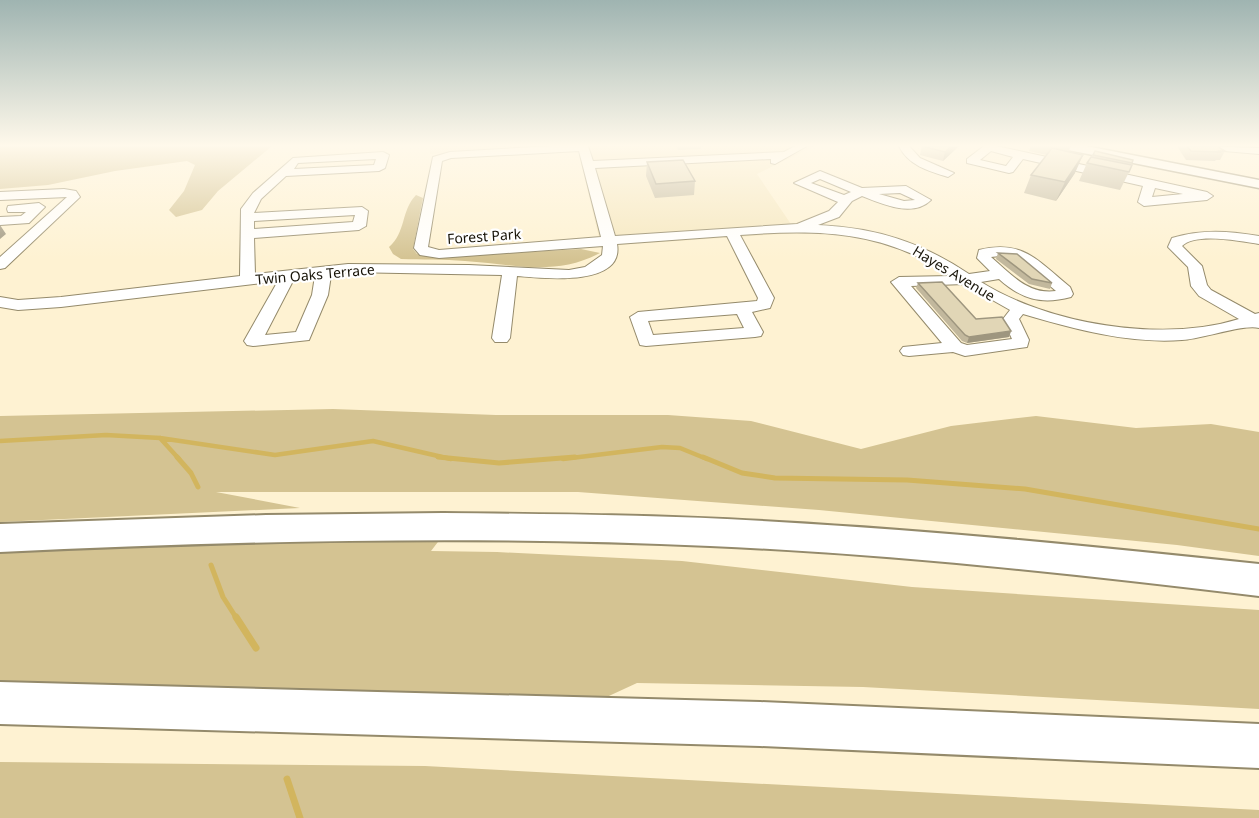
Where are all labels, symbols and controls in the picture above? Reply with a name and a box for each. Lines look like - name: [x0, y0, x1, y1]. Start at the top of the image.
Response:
- street label: Forest Park: [446, 224, 522, 248]
- street label: Hayes Avenue: [909, 241, 999, 305]
- street label: Twin Oaks Terrace: [255, 259, 375, 289]

